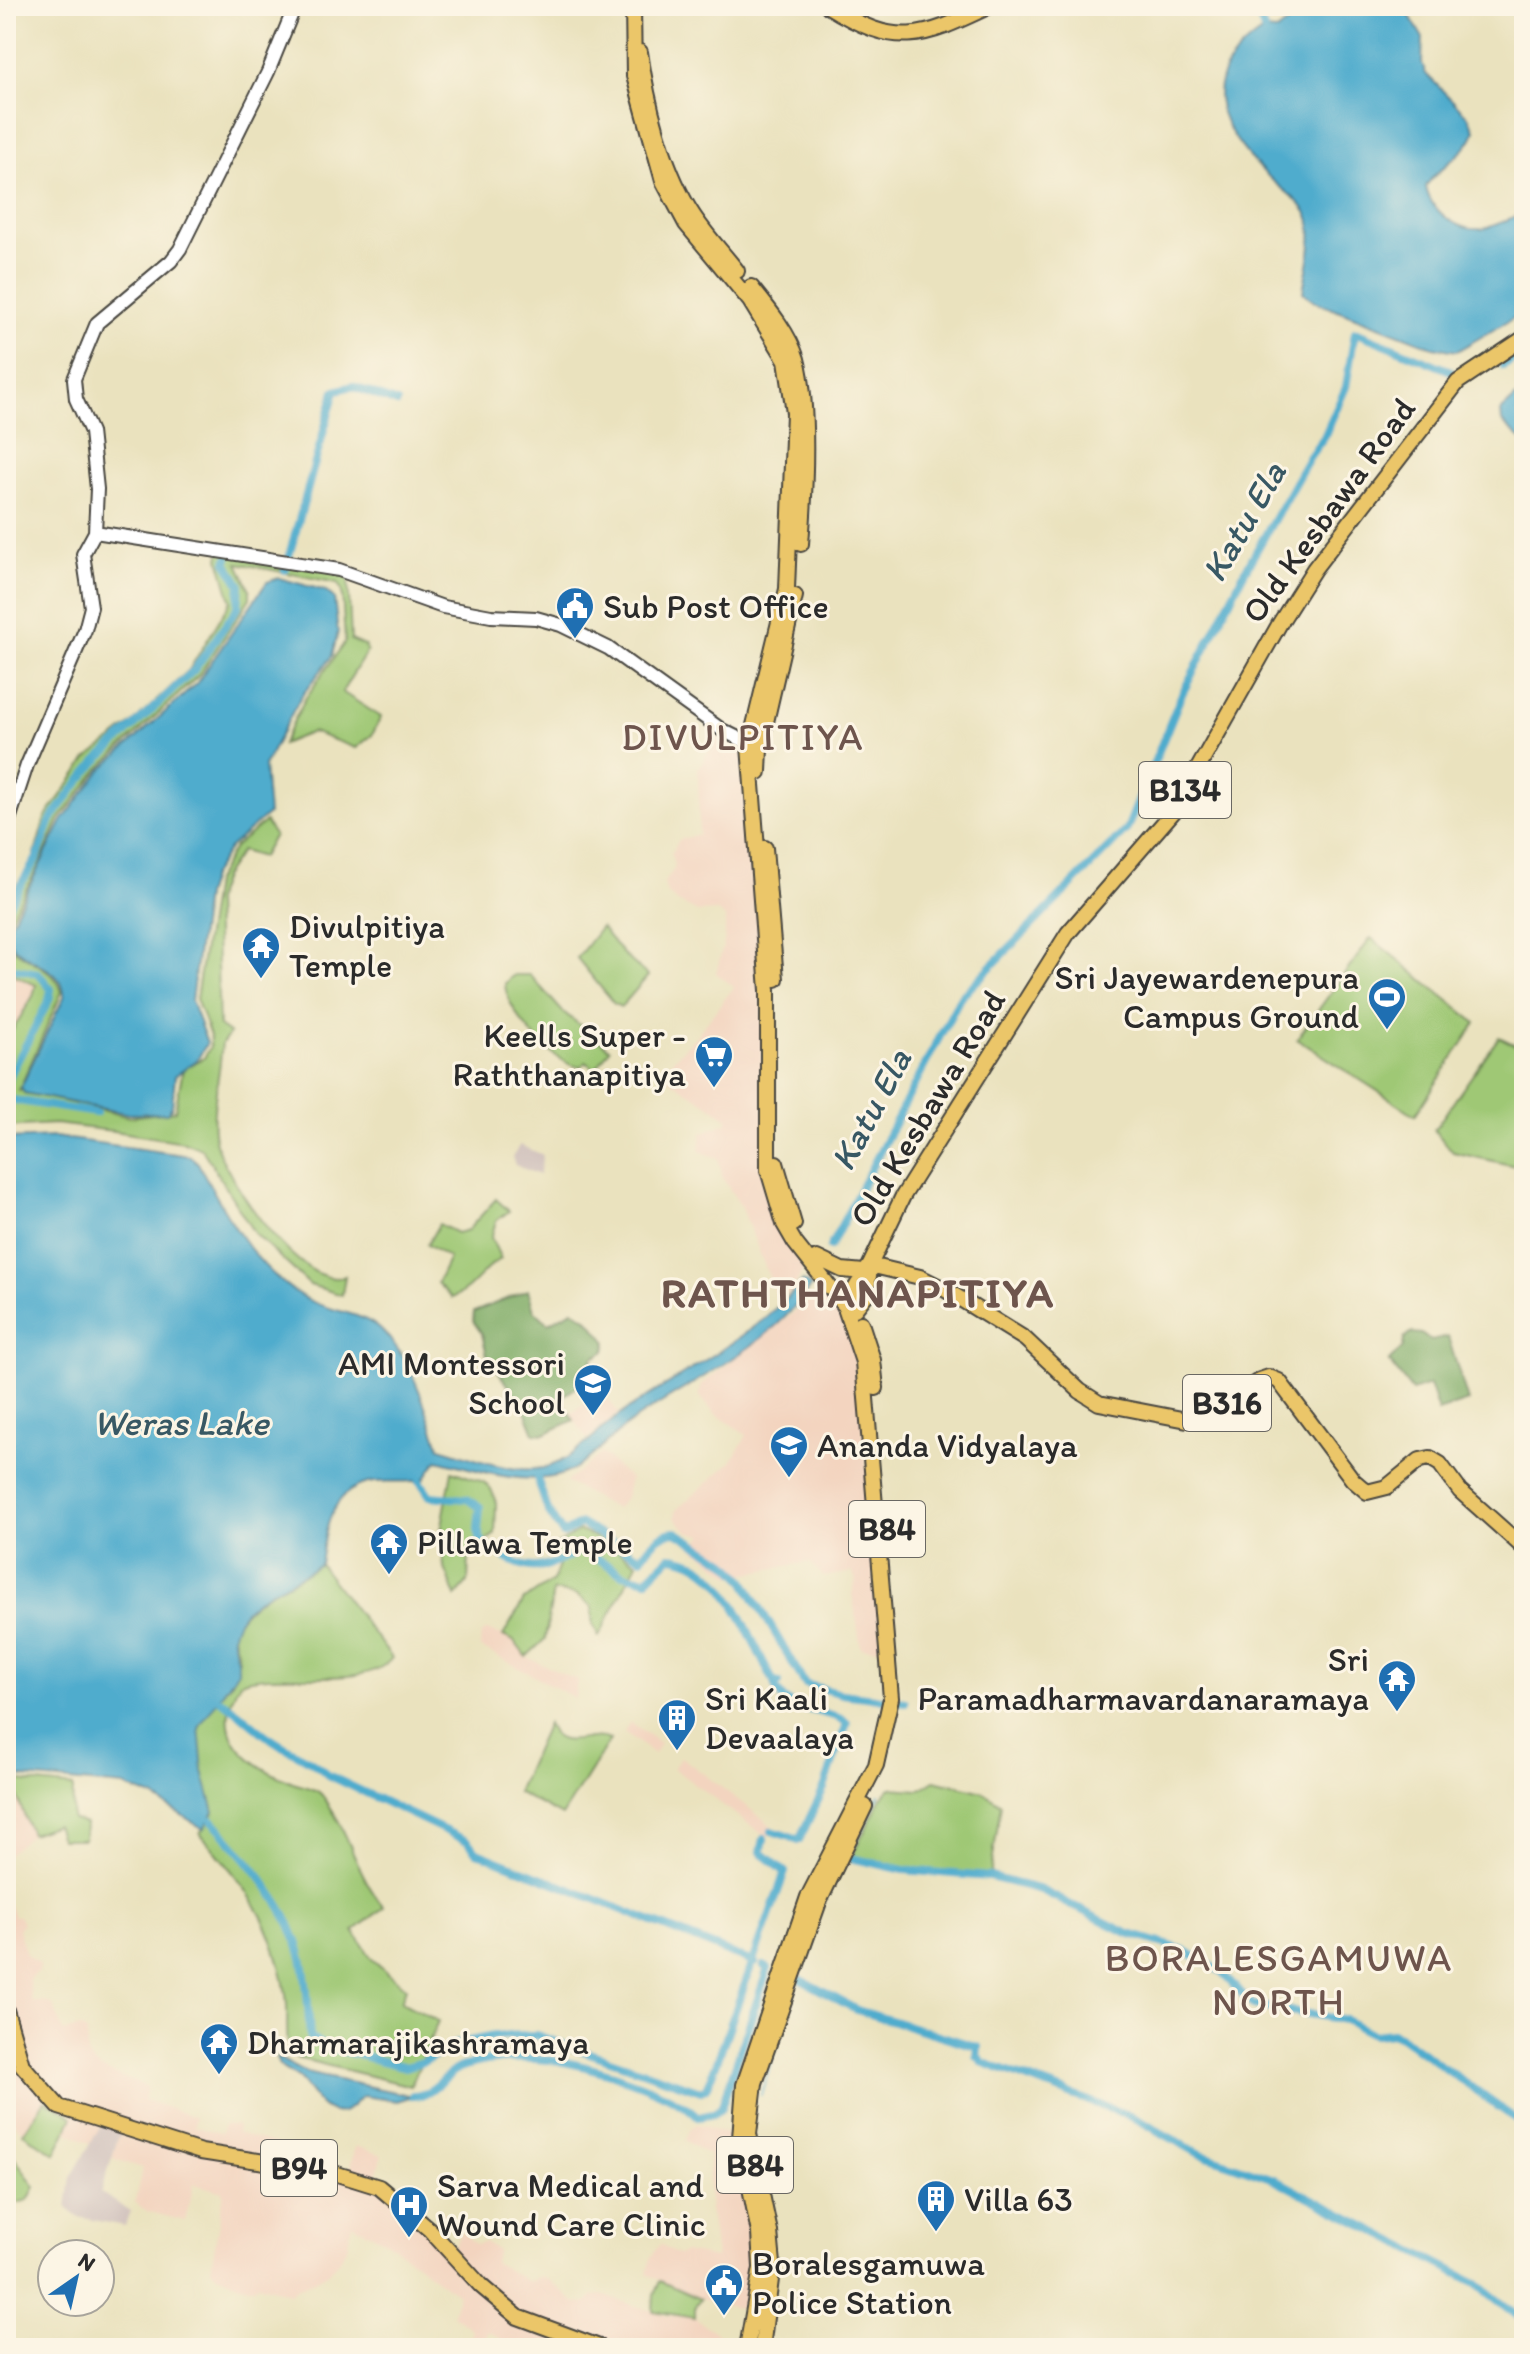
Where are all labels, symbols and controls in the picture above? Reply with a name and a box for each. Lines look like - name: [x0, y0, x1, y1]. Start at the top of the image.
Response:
- street label: Old Kesbawa Road: [1233, 389, 1424, 631]
- water label: Katu Ela: [1192, 453, 1295, 589]
- public building icon: Sub Post Office: [554, 585, 596, 640]
- place label: Sub Post Office: [603, 586, 829, 627]
- district label: DIVULPITIYA: [621, 714, 865, 760]
- road number: B134: [1139, 762, 1231, 818]
- place label: Divulpitiya Temple: [289, 906, 445, 986]
- temple icon: Divulpitiya Temple: [240, 925, 282, 980]
- place label: Sri Jayewardenepura Campus Ground: [1055, 957, 1359, 1037]
- sports icon: Sri Jayewardenepura Campus Ground: [1366, 976, 1408, 1031]
- street label: Old Kesbawa Road: [841, 982, 1015, 1234]
- place label: Keells Super - Raththanapitiya: [452, 1015, 686, 1095]
- supermarket icon: Keells Super - Raththanapitiya: [693, 1034, 735, 1089]
- water label: Katu Ela: [821, 1041, 920, 1177]
- district label: RATHTHANAPITIYA: [661, 1267, 1055, 1318]
- place label: AMI Montessori School: [338, 1343, 565, 1423]
- school or university icon: AMI Montessori School: [572, 1362, 614, 1417]
- road number: B316: [1183, 1375, 1271, 1431]
- water label: Weras Lake: [93, 1401, 271, 1444]
- school or university icon: Ananda Vidyalaya: [768, 1424, 810, 1479]
- place label: Ananda Vidyalaya: [817, 1425, 1078, 1466]
- road number: B84: [849, 1501, 925, 1557]
- temple icon: Pillawa Temple: [368, 1521, 410, 1576]
- place label: Pillawa Temple: [417, 1522, 633, 1563]
- place label: Sri Paramadharmavardanaramaya: [918, 1639, 1369, 1719]
- temple icon: Sri Paramadharmavardanaramaya: [1376, 1658, 1418, 1713]
- place label: Sri Kaali Devaalaya: [705, 1678, 854, 1758]
- building icon: Sri Kaali Devaalaya: [656, 1697, 698, 1752]
- district label: BORALESGAMUWA NORTH: [1105, 1935, 1453, 2025]
- temple icon: Dharmarajikashramaya: [198, 2021, 240, 2076]
- place label: Dharmarajikashramaya: [247, 2022, 589, 2063]
- road number: B84: [717, 2137, 793, 2193]
- road number: B94: [261, 2140, 337, 2196]
- place label: Sarva Medical and Wound Care Clinic: [437, 2165, 706, 2245]
- building icon: Villa 63: [915, 2178, 957, 2233]
- place label: Villa 63: [964, 2179, 1073, 2220]
- hospital icon: Sarva Medical and Wound Care Clinic: [388, 2184, 430, 2239]
- north arrow: [36, 2238, 116, 2318]
- place label: Boralesgamuwa Police Station: [752, 2243, 985, 2323]
- text: N: [73, 2246, 101, 2277]
- public building icon: Boralesgamuwa Police Station: [703, 2262, 745, 2317]

